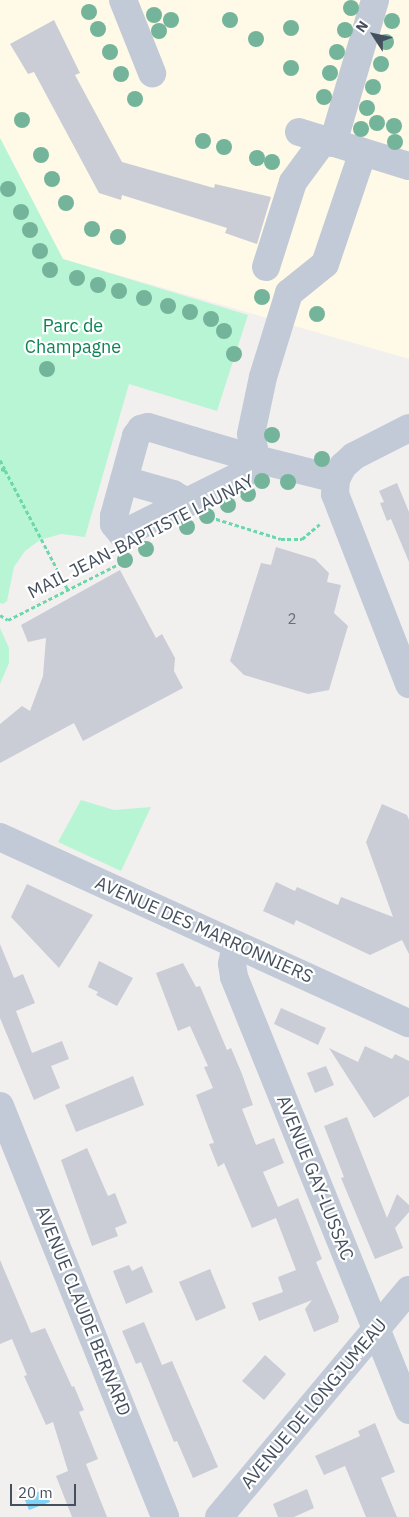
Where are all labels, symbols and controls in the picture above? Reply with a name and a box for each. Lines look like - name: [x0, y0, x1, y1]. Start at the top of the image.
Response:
- north arrow: [349, 10, 399, 60]
- text: N: [351, 17, 372, 36]
- park label: Parc de Champagne: [25, 316, 121, 358]
- street label: MAIL JEAN-BAPTISTE LAUNAY: [24, 470, 258, 604]
- house number: 2: [288, 610, 296, 628]
- street label: AVENUE DES MARRONNIERS: [92, 872, 316, 988]
- street label: AVENUE GAY-LUSSAC: [272, 1092, 358, 1264]
- street label: AVENUE CLAUDE BERNARD: [31, 1203, 135, 1419]
- street label: AVENUE DE LONGJUMEAU: [237, 1315, 391, 1493]
- scale bar: [12, 1474, 79, 1506]
- text: 20 m: [18, 1483, 53, 1502]

